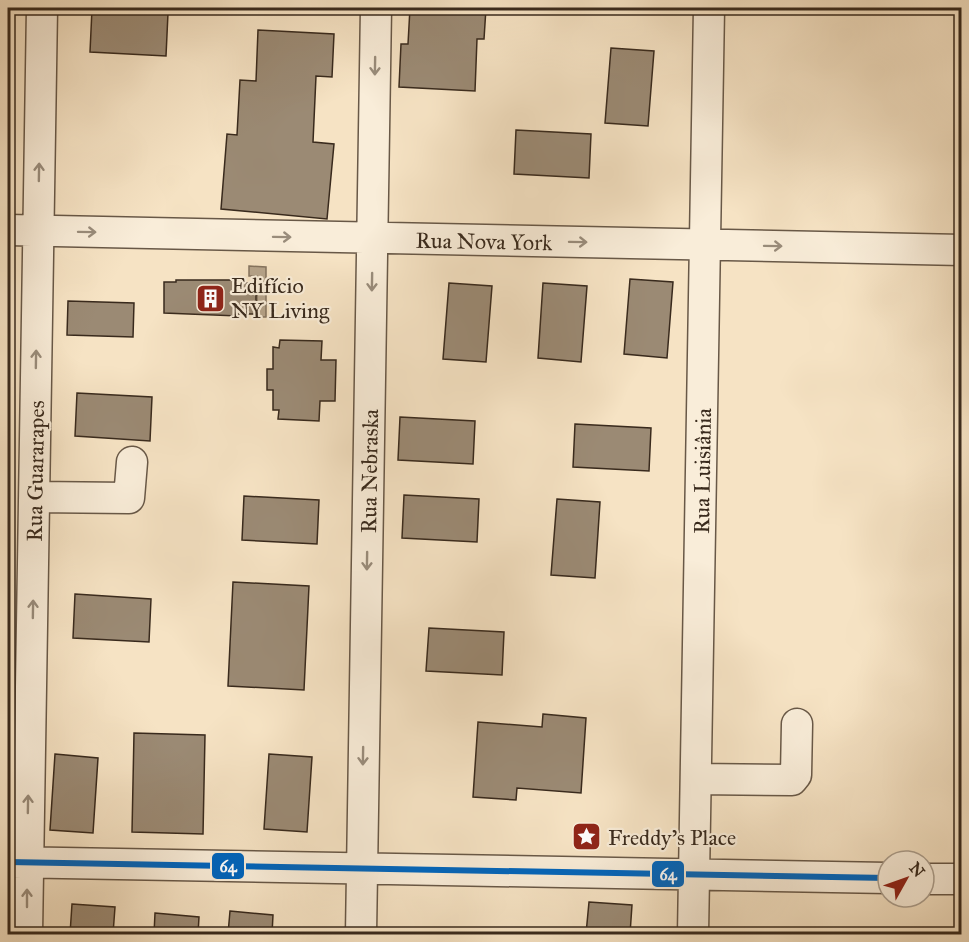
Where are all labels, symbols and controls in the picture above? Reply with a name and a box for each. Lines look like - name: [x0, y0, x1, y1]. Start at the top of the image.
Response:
- one-way arrow: [369, 55, 381, 75]
- one-way arrow: [33, 163, 45, 183]
- one-way arrow: [76, 226, 96, 238]
- street label: Rua Nova York: [415, 227, 553, 256]
- one-way arrow: [271, 231, 291, 242]
- one-way arrow: [567, 237, 587, 248]
- one-way arrow: [762, 240, 782, 252]
- one-way arrow: [366, 271, 378, 291]
- place label: Edifício NY Living: [231, 272, 330, 324]
- building icon: Edifício NY Living: [194, 282, 226, 314]
- one-way arrow: [30, 349, 42, 369]
- street label: Rua Guararapes: [21, 400, 50, 542]
- street label: Rua Luisiânia: [688, 407, 717, 534]
- street label: Rua Nebraska: [355, 408, 384, 533]
- one-way arrow: [361, 550, 373, 570]
- one-way arrow: [27, 599, 38, 619]
- one-way arrow: [358, 745, 369, 765]
- one-way arrow: [22, 794, 34, 814]
- place icon: Freddy's Place: [571, 821, 603, 853]
- place label: Freddy's Place: [608, 824, 736, 851]
- north arrow: [876, 849, 936, 909]
- line badge: 64: [211, 852, 245, 880]
- text: 64: [219, 857, 238, 877]
- text: N: [905, 858, 929, 881]
- line badge: 64: [651, 860, 685, 888]
- text: 64: [659, 865, 678, 885]
- one-way arrow: [21, 889, 33, 909]

